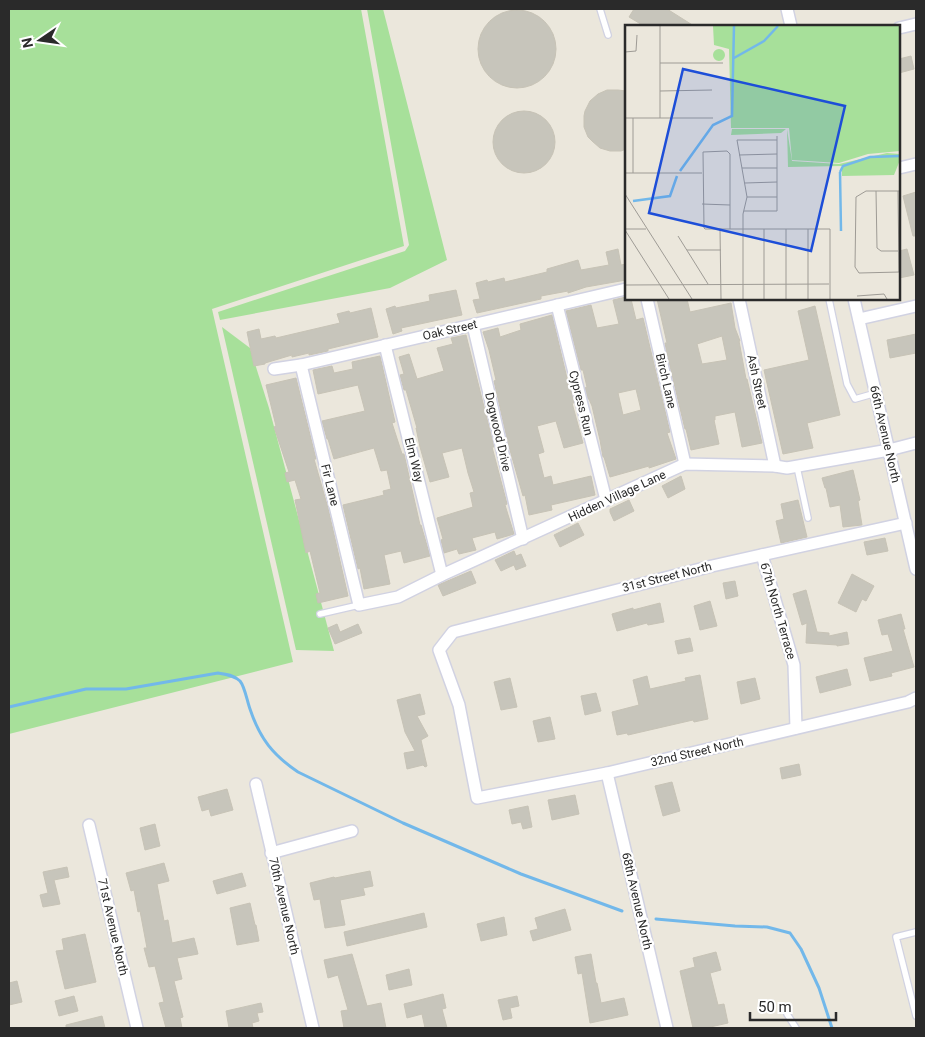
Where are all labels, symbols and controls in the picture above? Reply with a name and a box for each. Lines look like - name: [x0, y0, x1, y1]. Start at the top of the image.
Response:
- north arrow: [15, 15, 65, 65]
- inset map: [625, 25, 900, 300]
- text: N: [18, 36, 36, 50]
- street label: Oak Street: [421, 317, 479, 343]
- street label: Birch Lane: [653, 352, 679, 410]
- street label: Ash Street: [744, 354, 770, 411]
- street label: Cypress Run: [566, 369, 596, 437]
- street label: 66th Avenue North: [867, 384, 903, 484]
- street label: Dogwood Drive: [482, 391, 514, 473]
- street label: Elm Way: [402, 436, 426, 484]
- street label: Fir Lane: [318, 463, 342, 507]
- street label: Hidden Village Lane: [566, 467, 668, 525]
- street label: 31st Street North: [621, 559, 713, 595]
- street label: 67th North Terrace: [757, 561, 799, 661]
- street label: 32nd Street North: [649, 735, 745, 769]
- street label: 68th Avenue North: [619, 851, 655, 951]
- street label: 70th Avenue North: [266, 856, 302, 956]
- street label: 71st Avenue North: [95, 877, 131, 977]
- scale bar: [750, 990, 836, 1022]
- text: 50 m: [758, 998, 792, 1016]

